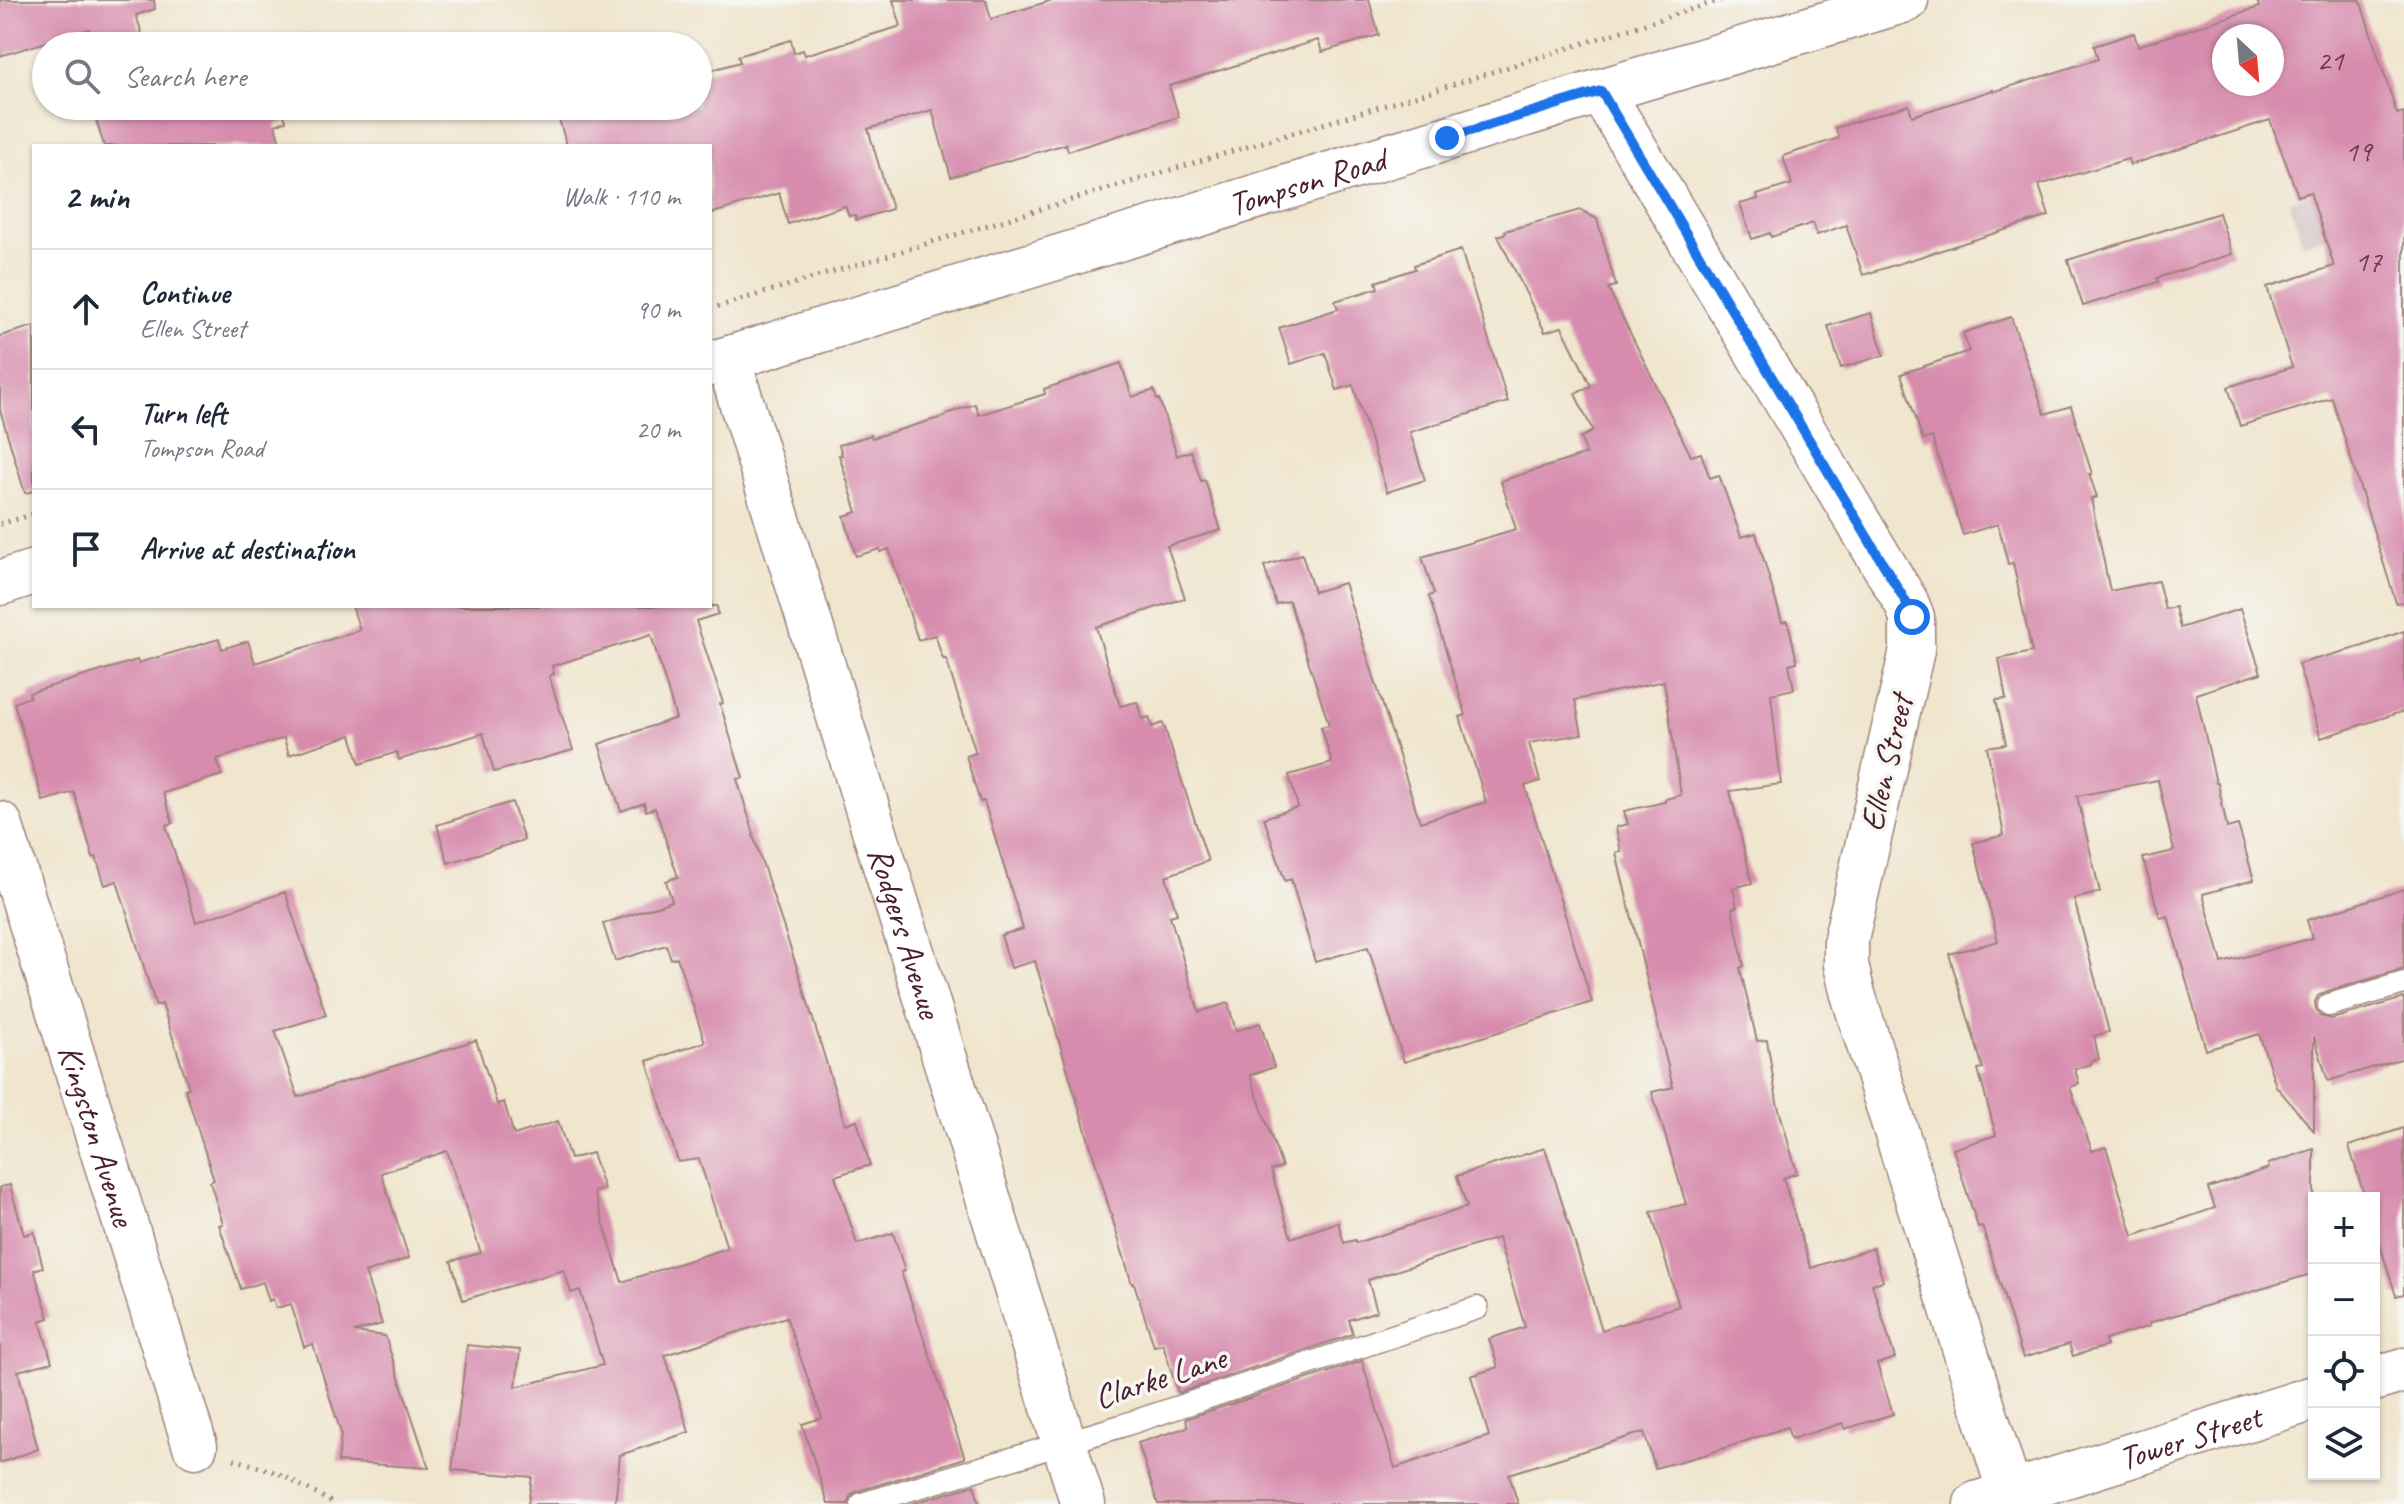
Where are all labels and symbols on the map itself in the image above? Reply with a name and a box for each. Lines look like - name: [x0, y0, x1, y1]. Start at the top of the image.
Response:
- north arrow: [2212, 24, 2284, 96]
- house number: 21: [2317, 41, 2345, 79]
- route end: [1429, 120, 1465, 156]
- house number: 19: [2345, 132, 2374, 170]
- street label: Tompson Road: [1223, 135, 1396, 225]
- house number: 17: [2355, 242, 2383, 280]
- route start: [1894, 599, 1930, 635]
- street label: Ellen Street: [1850, 686, 1924, 835]
- street label: Rodgers Avenue: [859, 841, 953, 1025]
- street label: Kingston Avenue: [49, 1039, 147, 1233]
- street label: Clarke Lane: [1089, 1335, 1234, 1418]
- street label: Tower Street: [2113, 1393, 2270, 1479]

